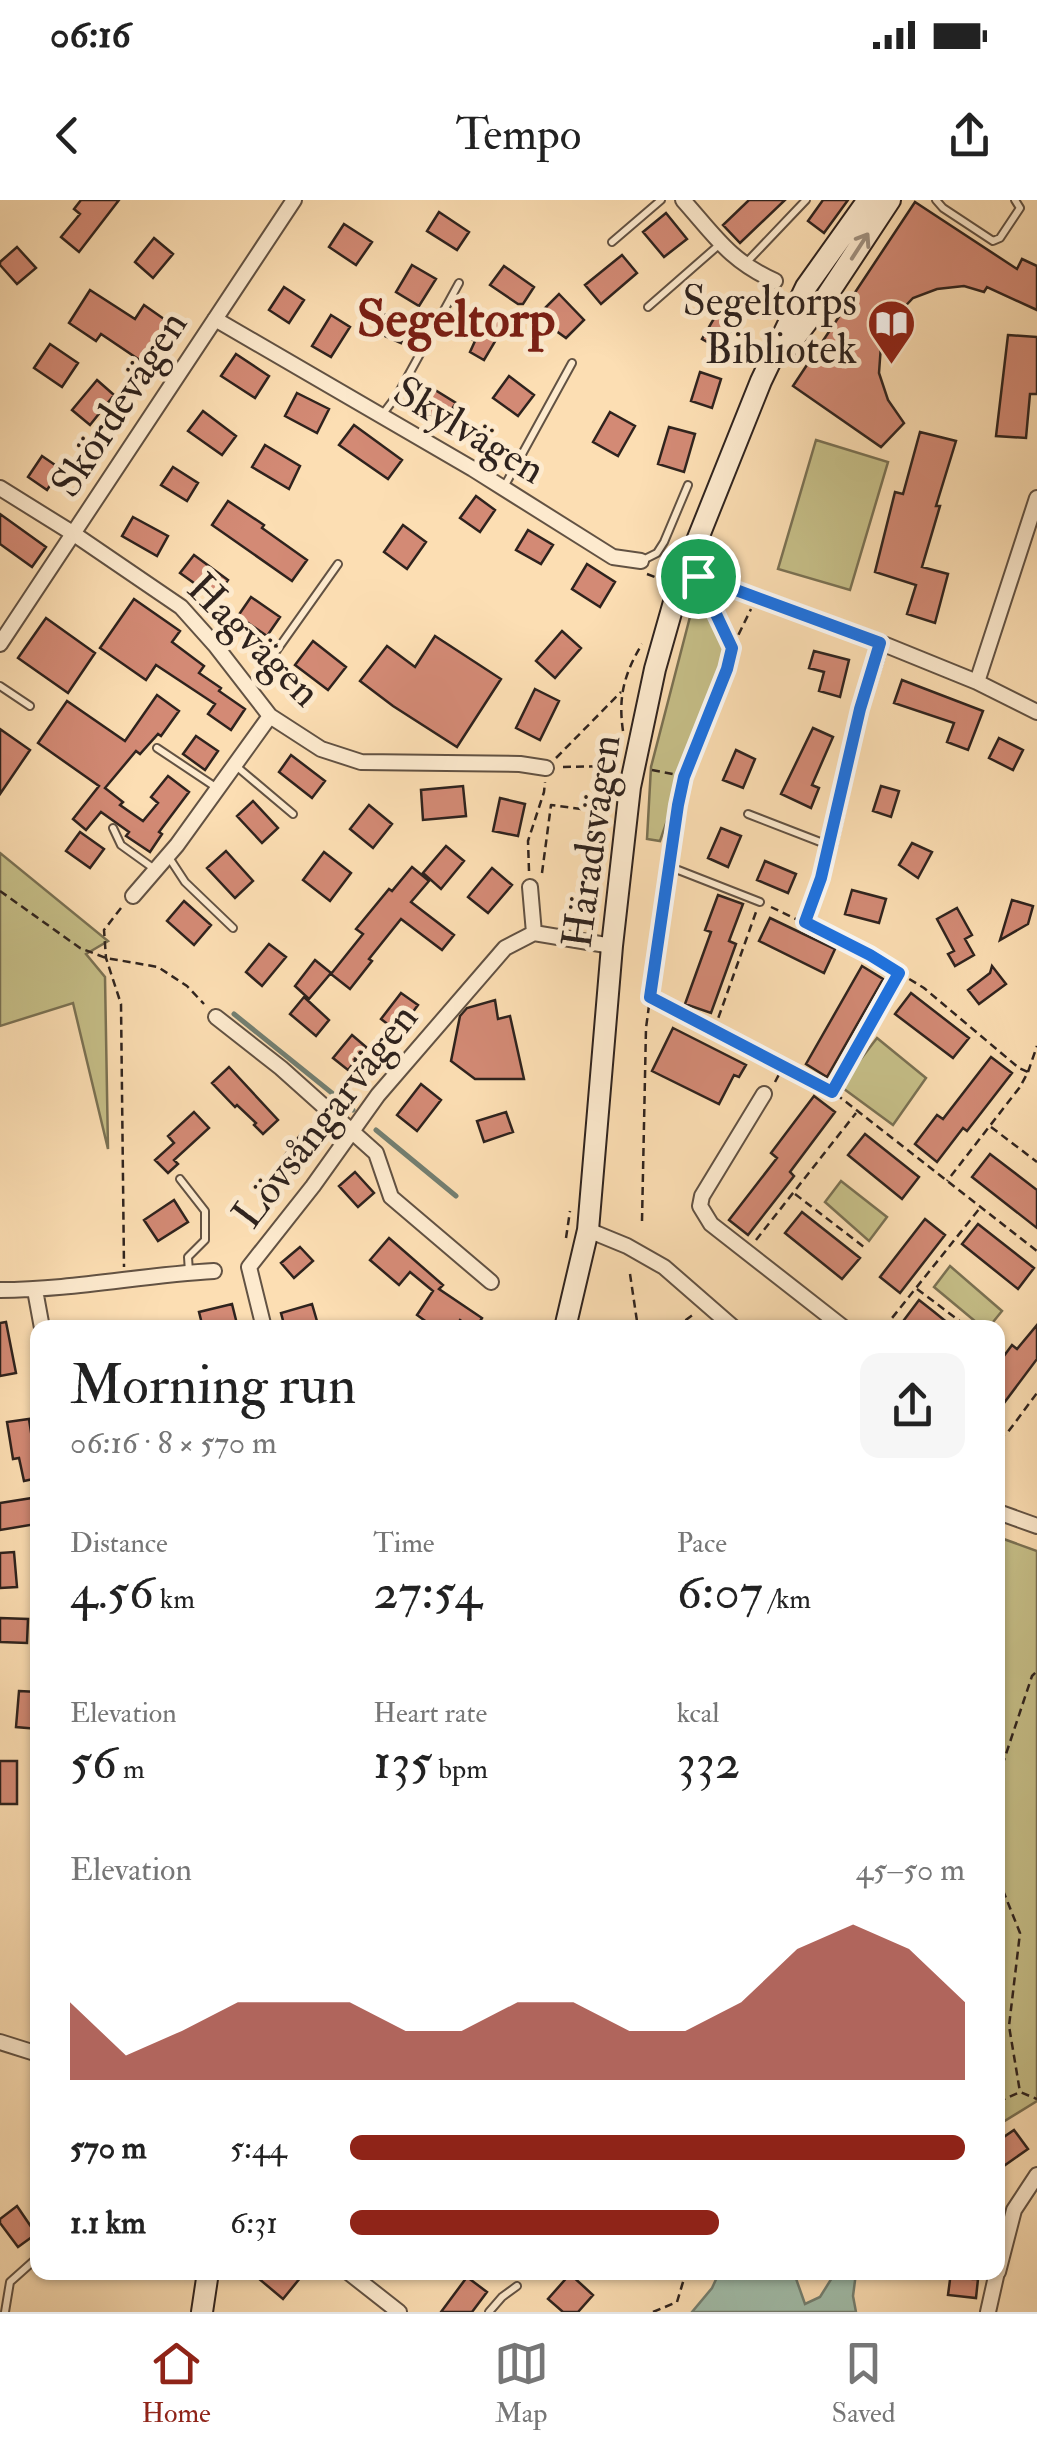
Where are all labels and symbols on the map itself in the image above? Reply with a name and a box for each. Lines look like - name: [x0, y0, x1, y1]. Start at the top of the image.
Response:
- one-way arrow: [849, 233, 870, 261]
- place label: Segeltorps Bibliotek: [682, 276, 857, 376]
- district label: Segeltorp: [357, 287, 555, 353]
- library icon: Segeltorps Bibliotek: [866, 298, 918, 366]
- street label: Skördevägen: [40, 301, 199, 507]
- street label: Skylvägen: [384, 365, 554, 496]
- pin: [656, 534, 741, 619]
- street label: Hagvägen: [176, 563, 331, 718]
- street label: Häradsvägen: [551, 731, 633, 951]
- street label: Lövsångarvägen: [222, 993, 429, 1239]

